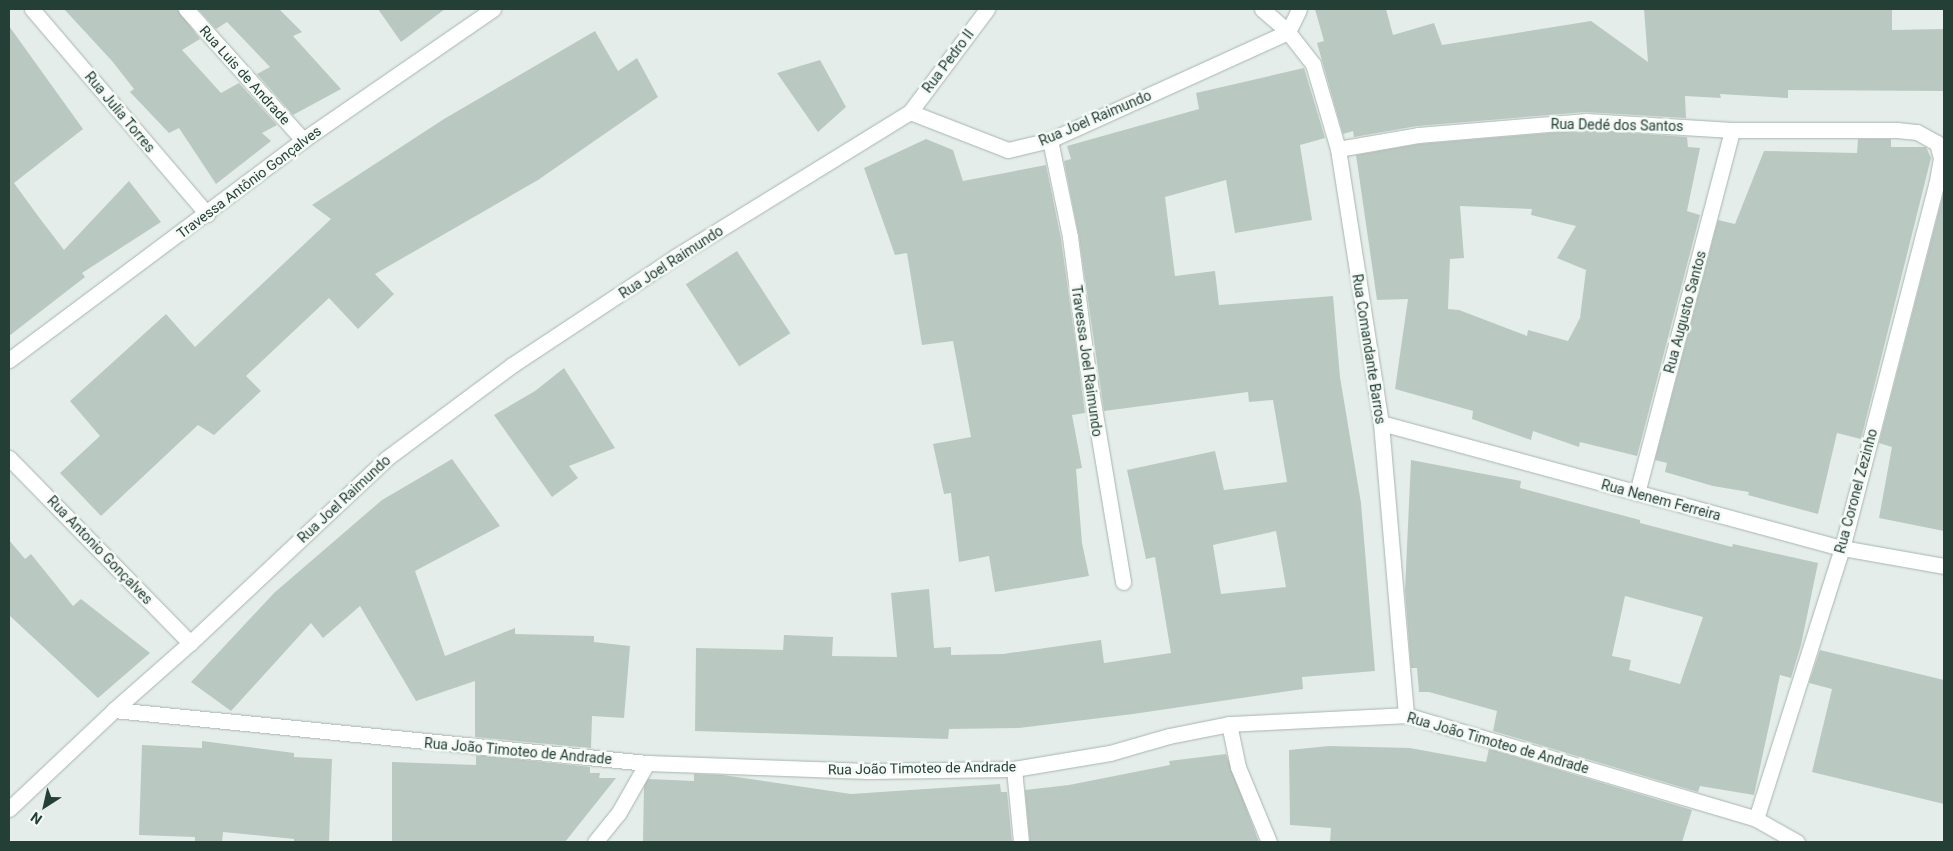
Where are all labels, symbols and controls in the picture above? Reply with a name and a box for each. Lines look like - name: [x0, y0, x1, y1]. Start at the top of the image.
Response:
- street label: Rua Luis de Andrade: [196, 22, 294, 128]
- street label: Rua Pedro II: [919, 26, 977, 96]
- street label: Rua Julia Torres: [81, 68, 159, 156]
- street label: Rua Joel Raimundo: [1036, 87, 1154, 149]
- street label: Rua Dedé dos Santos: [1551, 115, 1683, 135]
- street label: Travessa Antônio Gonçalves: [174, 122, 324, 242]
- street label: Rua Joel Raimundo: [616, 222, 726, 302]
- street label: Rua Augusto Santos: [1661, 249, 1709, 375]
- street label: Rua Comandante Barros: [1349, 273, 1389, 425]
- street label: Travessa Joel Raimundo: [1068, 284, 1106, 438]
- street label: Rua Coronel Zezinho: [1831, 427, 1881, 555]
- street label: Rua Joel Raimundo: [294, 452, 394, 546]
- street label: Rua Nenem Ferreira: [1599, 476, 1723, 524]
- street label: Rua Antonio Gonçalves: [44, 492, 156, 608]
- street label: Rua João Timoteo de Andrade: [1405, 709, 1591, 777]
- street label: Rua João Timoteo de Andrade: [423, 734, 613, 768]
- street label: Rua João Timoteo de Andrade: [828, 758, 1016, 778]
- north arrow: [20, 781, 70, 831]
- text: N: [28, 809, 45, 828]

